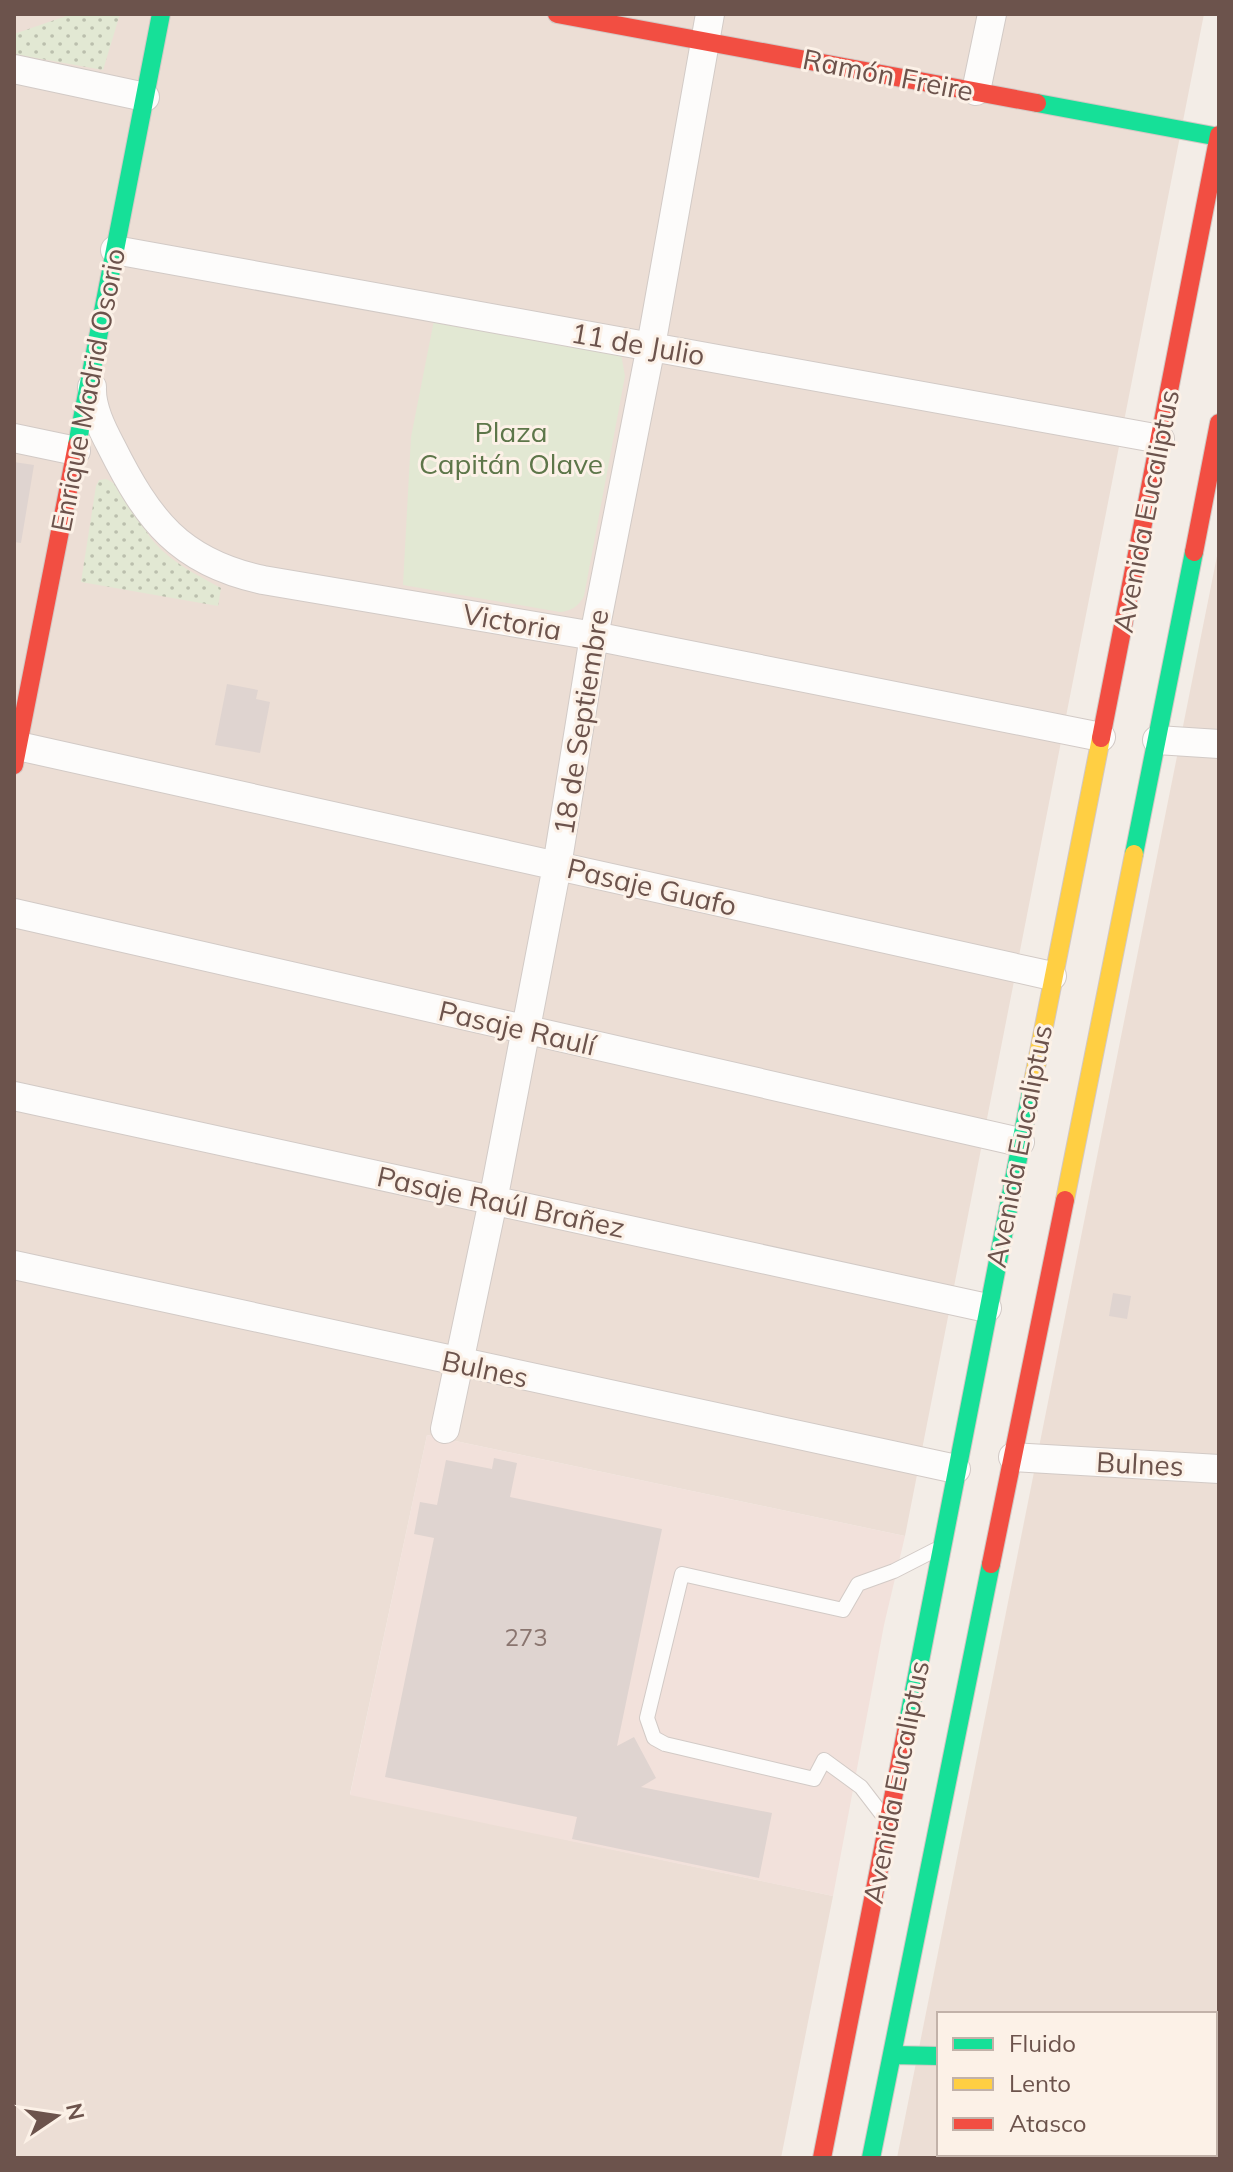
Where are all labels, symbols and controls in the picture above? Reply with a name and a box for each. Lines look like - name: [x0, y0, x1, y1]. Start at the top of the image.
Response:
- street label: Ramón Freire: [800, 41, 976, 108]
- street label: Enrique Madrid Osorio: [43, 245, 132, 535]
- street label: 11 de Julio: [569, 315, 708, 372]
- street label: Avenida Eucaliptus: [1105, 386, 1186, 635]
- park label: Plaza Capitán Olave: [419, 414, 603, 481]
- street label: Victoria: [460, 596, 564, 647]
- street label: 18 de Septiembre: [545, 607, 616, 837]
- street label: Pasaje Guafo: [564, 850, 740, 923]
- street label: Pasaje Raulí: [435, 992, 600, 1063]
- street label: Avenida Eucaliptus: [978, 1021, 1059, 1270]
- street label: Pasaje Raúl Brañez: [374, 1158, 628, 1245]
- street label: Bulnes: [439, 1342, 531, 1395]
- street label: Bulnes: [1095, 1444, 1185, 1483]
- house number: 273: [504, 1622, 548, 1652]
- street label: Avenida Eucaliptus: [855, 1657, 936, 1906]
- legend: [937, 2012, 1217, 2156]
- text: Fluido: [1009, 2028, 1076, 2058]
- text: Lento: [1009, 2068, 1071, 2098]
- north arrow: [16, 2076, 96, 2156]
- text: N: [60, 2100, 91, 2123]
- text: Atasco: [1009, 2108, 1086, 2138]

